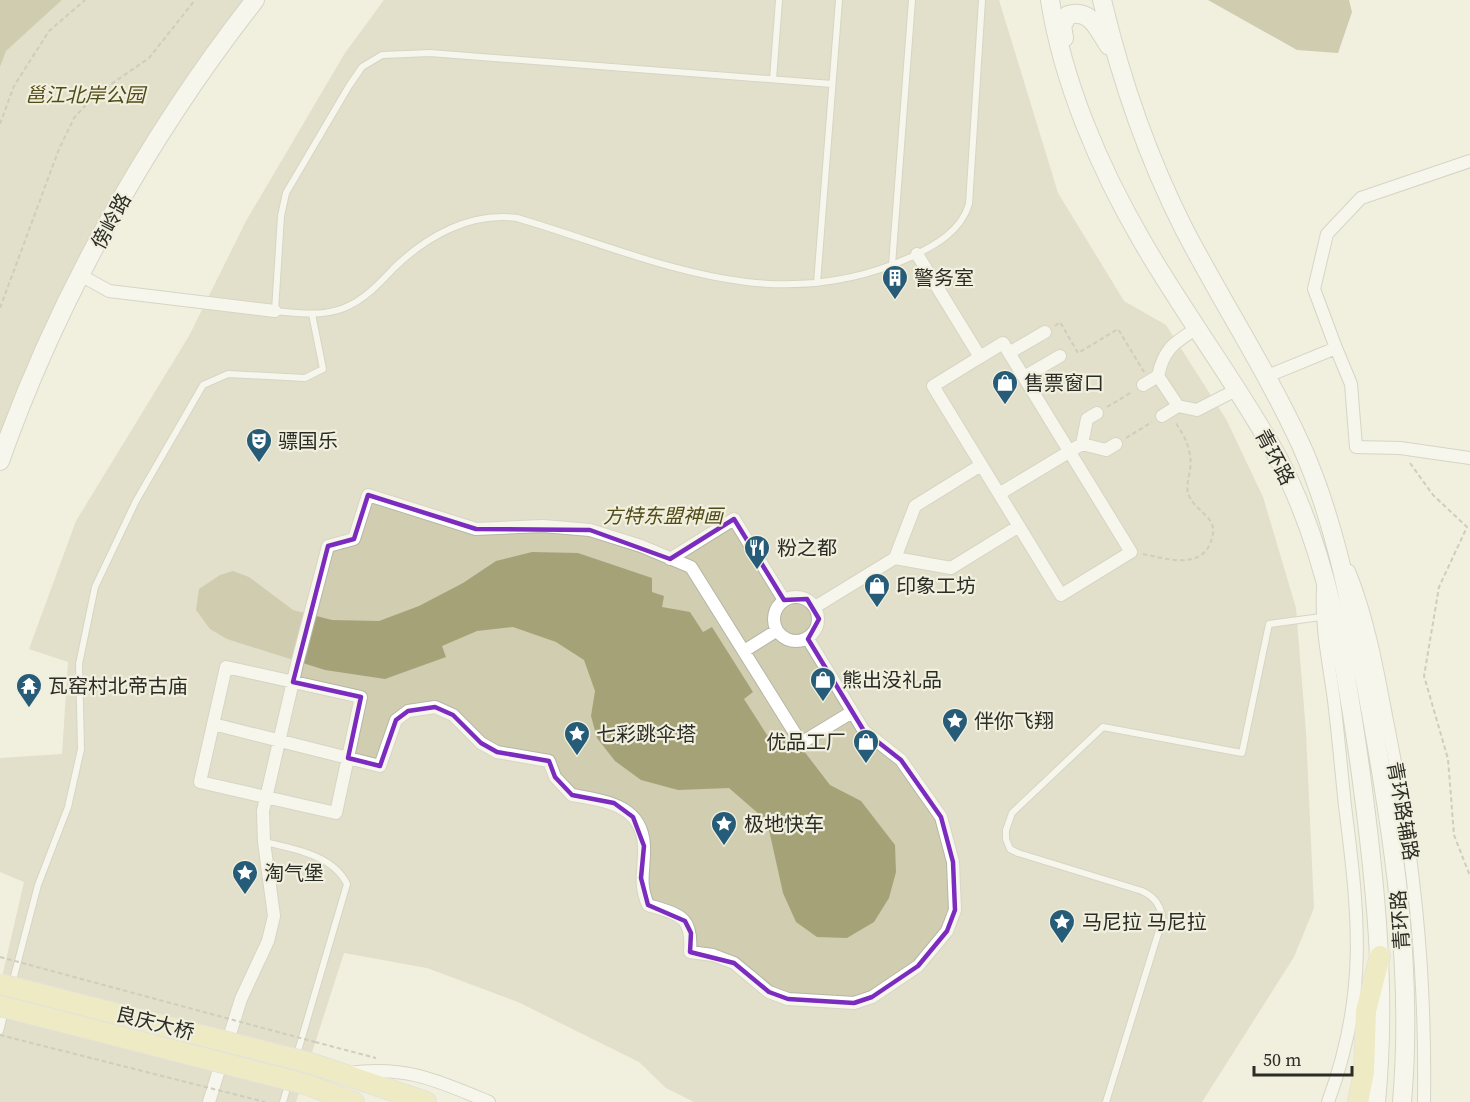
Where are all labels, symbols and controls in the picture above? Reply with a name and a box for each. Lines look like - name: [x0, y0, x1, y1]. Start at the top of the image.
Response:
- park label: 邕江北岸公园: [25, 81, 148, 109]
- street label: 傍岭路: [85, 188, 137, 254]
- building icon: 警务室: [880, 263, 910, 301]
- place label: 警务室: [914, 264, 974, 292]
- shop icon: 售票窗口: [990, 368, 1020, 406]
- place label: 售票窗口: [1024, 369, 1104, 397]
- street label: 青环路: [1249, 424, 1301, 490]
- theatre icon: 骠国乐: [244, 426, 274, 464]
- place label: 骠国乐: [278, 427, 338, 455]
- park label: 方特东盟神画: [603, 502, 726, 530]
- restaurant icon: 粉之都: [742, 533, 772, 571]
- place label: 粉之都: [777, 534, 837, 562]
- shop icon: 印象工坊: [862, 571, 892, 609]
- place label: 印象工坊: [896, 572, 976, 600]
- shop icon: 熊出没礼品: [808, 665, 838, 703]
- place label: 熊出没礼品: [842, 666, 942, 694]
- temple icon: 瓦窑村北帝古庙: [14, 671, 44, 709]
- place label: 瓦窑村北帝古庙: [48, 672, 188, 700]
- place icon: 伴你飞翔: [940, 706, 970, 744]
- place label: 伴你飞翔: [974, 707, 1054, 735]
- place icon: 七彩跳伞塔: [562, 719, 592, 757]
- place label: 七彩跳伞塔: [596, 720, 696, 748]
- shop icon: 优品工厂: [851, 727, 881, 765]
- place label: 优品工厂: [766, 728, 846, 756]
- street label: 青环路辅路: [1381, 759, 1425, 863]
- place icon: 极地快车: [709, 809, 739, 847]
- place label: 极地快车: [744, 810, 824, 838]
- place icon: 淘气堡: [230, 858, 260, 896]
- place label: 淘气堡: [264, 859, 324, 887]
- street label: 青环路: [1384, 889, 1416, 951]
- place icon: 马尼拉 马尼拉: [1047, 907, 1077, 945]
- place label: 马尼拉 马尼拉: [1082, 908, 1207, 936]
- street label: 良庆大桥: [113, 1000, 197, 1046]
- scale bar: [1254, 1039, 1352, 1077]
- text: 50 m: [1263, 1047, 1301, 1072]

